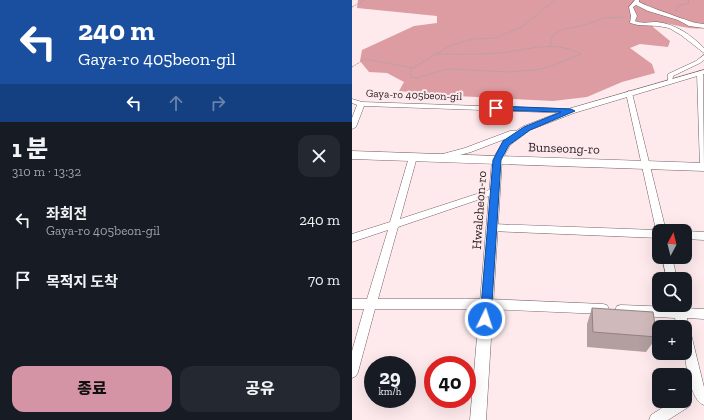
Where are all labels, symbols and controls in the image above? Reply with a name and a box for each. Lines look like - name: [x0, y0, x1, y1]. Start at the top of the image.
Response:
- text: 240 m: [78, 14, 155, 47]
- icon: left: [12, 16, 64, 68]
- text: Gaya-ro 405beon-gil: [78, 48, 236, 70]
- street label: Gaya-ro 405beon-gil: [366, 87, 462, 103]
- pin: [479, 91, 513, 125]
- icon: left: [123, 92, 145, 114]
- icon: ahead: [165, 92, 187, 114]
- icon: right: [207, 92, 229, 114]
- icon: arrive: [485, 97, 507, 119]
- text: 1 분: [12, 134, 48, 163]
- button: close: [298, 135, 340, 177]
- street label: Bunseong-ro: [528, 139, 600, 157]
- text: 310 m · 13:32: [12, 164, 81, 179]
- street label: Hwalcheon-ro: [469, 170, 489, 250]
- text: 좌회전: [46, 205, 87, 223]
- icon: left: [12, 209, 34, 231]
- text: 240 m: [299, 211, 340, 229]
- text: Gaya-ro 405beon-gil: [46, 223, 160, 238]
- north arrow: [652, 224, 692, 264]
- map controls: [652, 224, 692, 408]
- icon: arrive: [12, 269, 34, 291]
- text: 70 m: [308, 271, 340, 289]
- button: search: [652, 272, 692, 312]
- text: 목적지 도착: [46, 273, 118, 291]
- position arrow: [464, 298, 506, 340]
- button: +: [652, 320, 692, 360]
- speed limit sign: 40: [424, 356, 476, 408]
- text: 29: [379, 365, 401, 389]
- button: 종료: [12, 366, 172, 412]
- button: 공유: [180, 366, 340, 412]
- button: −: [652, 368, 692, 408]
- text: km/h: [379, 386, 401, 398]

